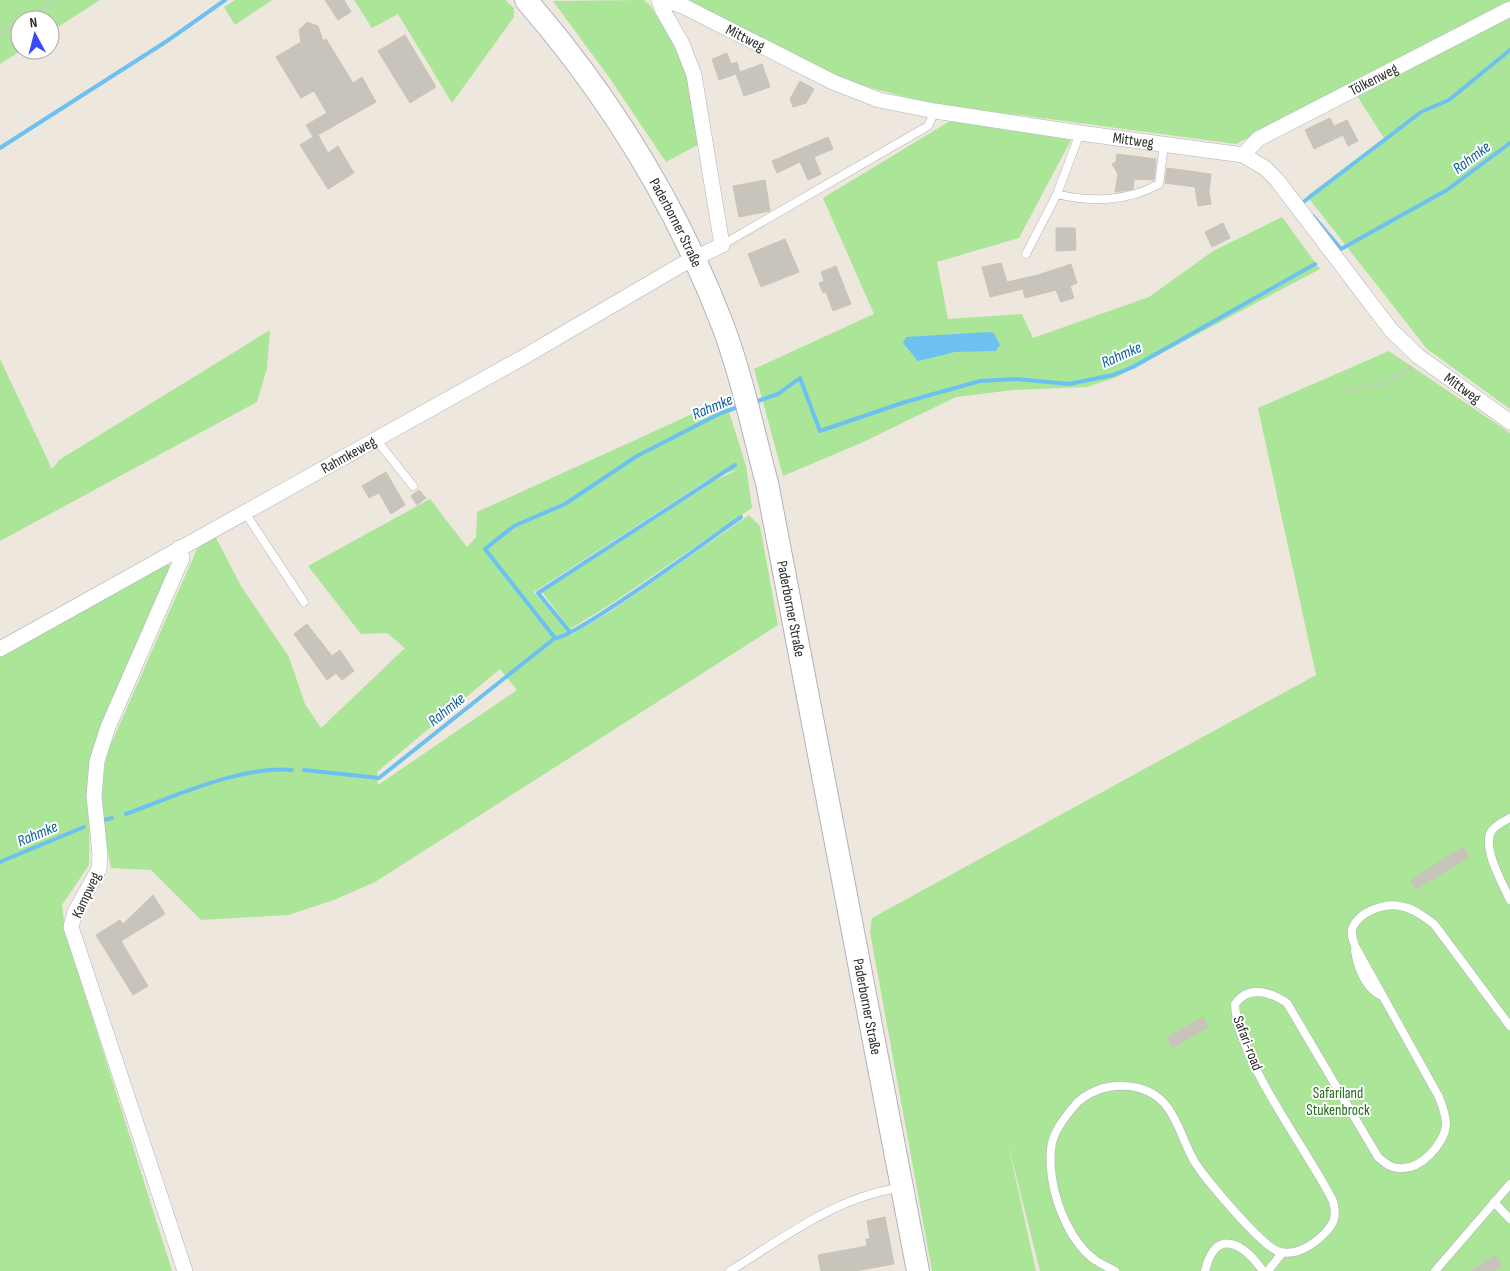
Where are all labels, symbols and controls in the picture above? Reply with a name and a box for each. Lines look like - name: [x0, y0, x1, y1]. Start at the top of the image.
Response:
- north arrow: [10, 10, 60, 60]
- text: N: [29, 14, 38, 31]
- street label: Mittweg: [723, 20, 768, 56]
- street label: Tölkenweg: [1346, 59, 1401, 100]
- street label: Mittweg: [1111, 129, 1155, 153]
- water label: Rahmke: [1449, 138, 1494, 178]
- street label: Paderborner Straße: [645, 175, 706, 270]
- water label: Rahmke: [1098, 338, 1145, 373]
- street label: Mittweg: [1440, 369, 1485, 408]
- water label: Rahmke: [689, 390, 736, 424]
- street label: Rahmkeweg: [318, 432, 380, 478]
- street label: Paderborner Straße: [772, 559, 809, 659]
- water label: Rahmke: [425, 689, 469, 731]
- water label: Rahmke: [14, 817, 61, 851]
- street label: Kampweg: [68, 869, 105, 921]
- street label: Paderborner Straße: [848, 957, 885, 1056]
- street label: Safari-road: [1228, 1013, 1267, 1073]
- park label: Safariland Stukenbrock: [1306, 1084, 1370, 1120]

